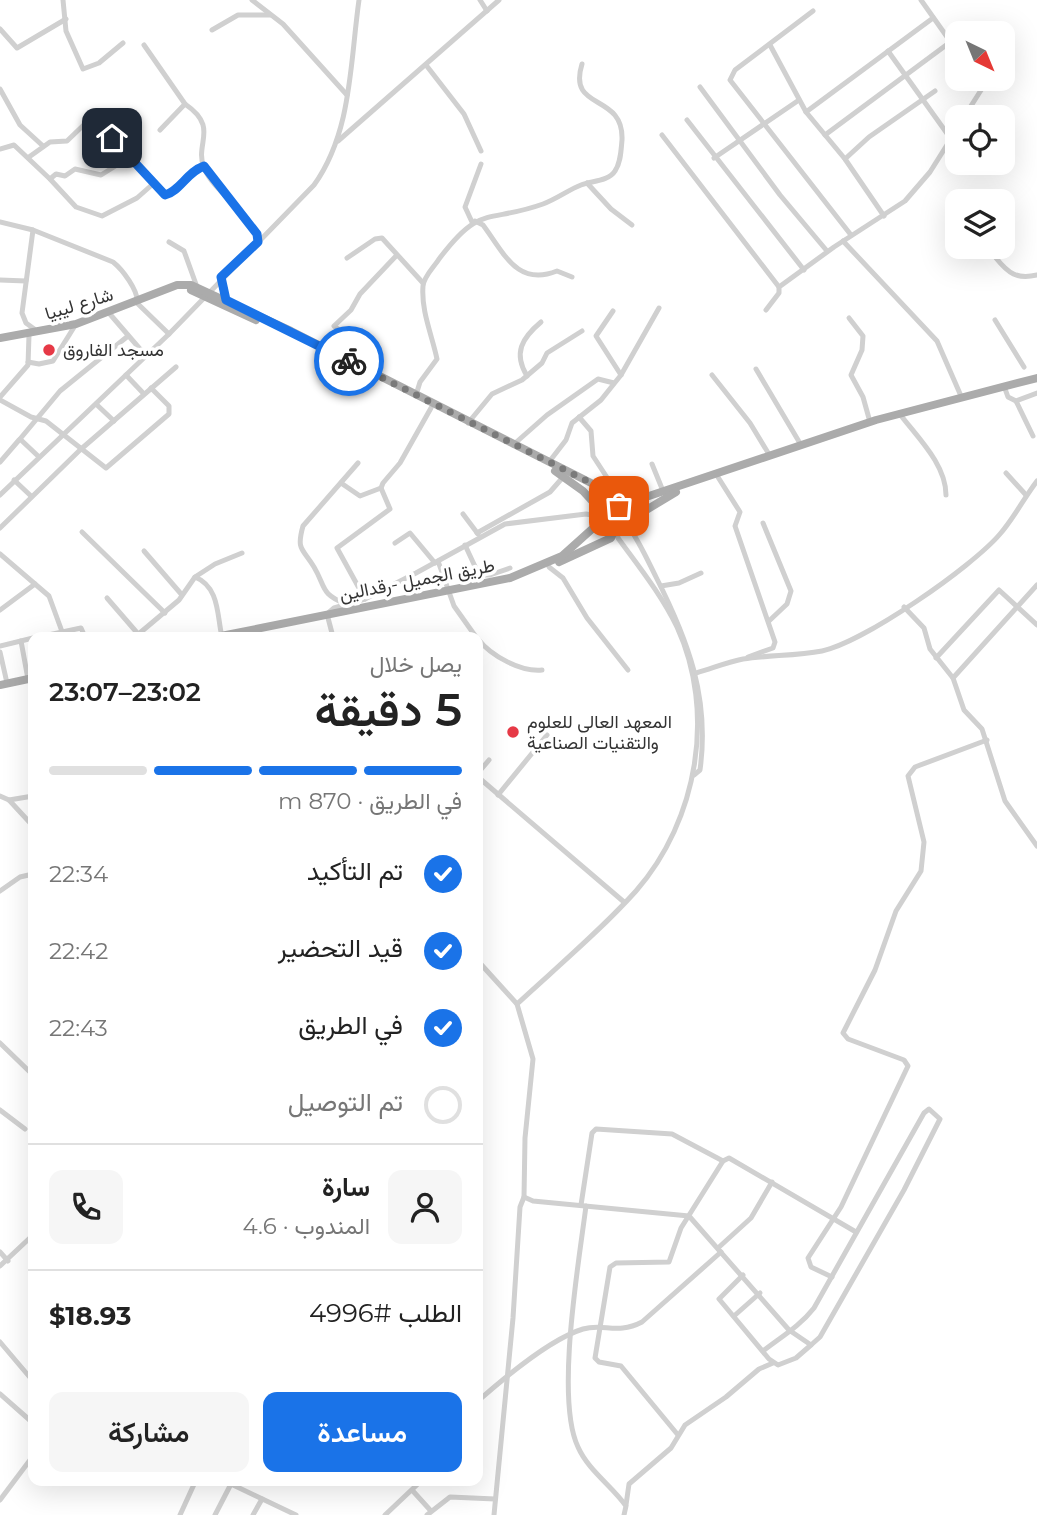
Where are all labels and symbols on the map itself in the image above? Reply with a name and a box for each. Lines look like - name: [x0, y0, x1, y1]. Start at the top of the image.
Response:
- north arrow: [945, 21, 1015, 91]
- pin: [82, 108, 142, 168]
- street label: شارع ليبيا: [42, 283, 116, 326]
- courier: [314, 326, 384, 396]
- place label: مسجد الفاروق: [63, 339, 164, 361]
- marker: مسجد الفاروق: [41, 342, 57, 358]
- pin: [589, 476, 649, 536]
- street label: طريق الجميل -رقدالين: [337, 554, 497, 606]
- place label: المعهد العالي للعلوم والتقنيات الصناعية: [527, 711, 672, 754]
- marker: المعهد العالي للعلوم والتقنيات الصناعية: [505, 724, 521, 740]

